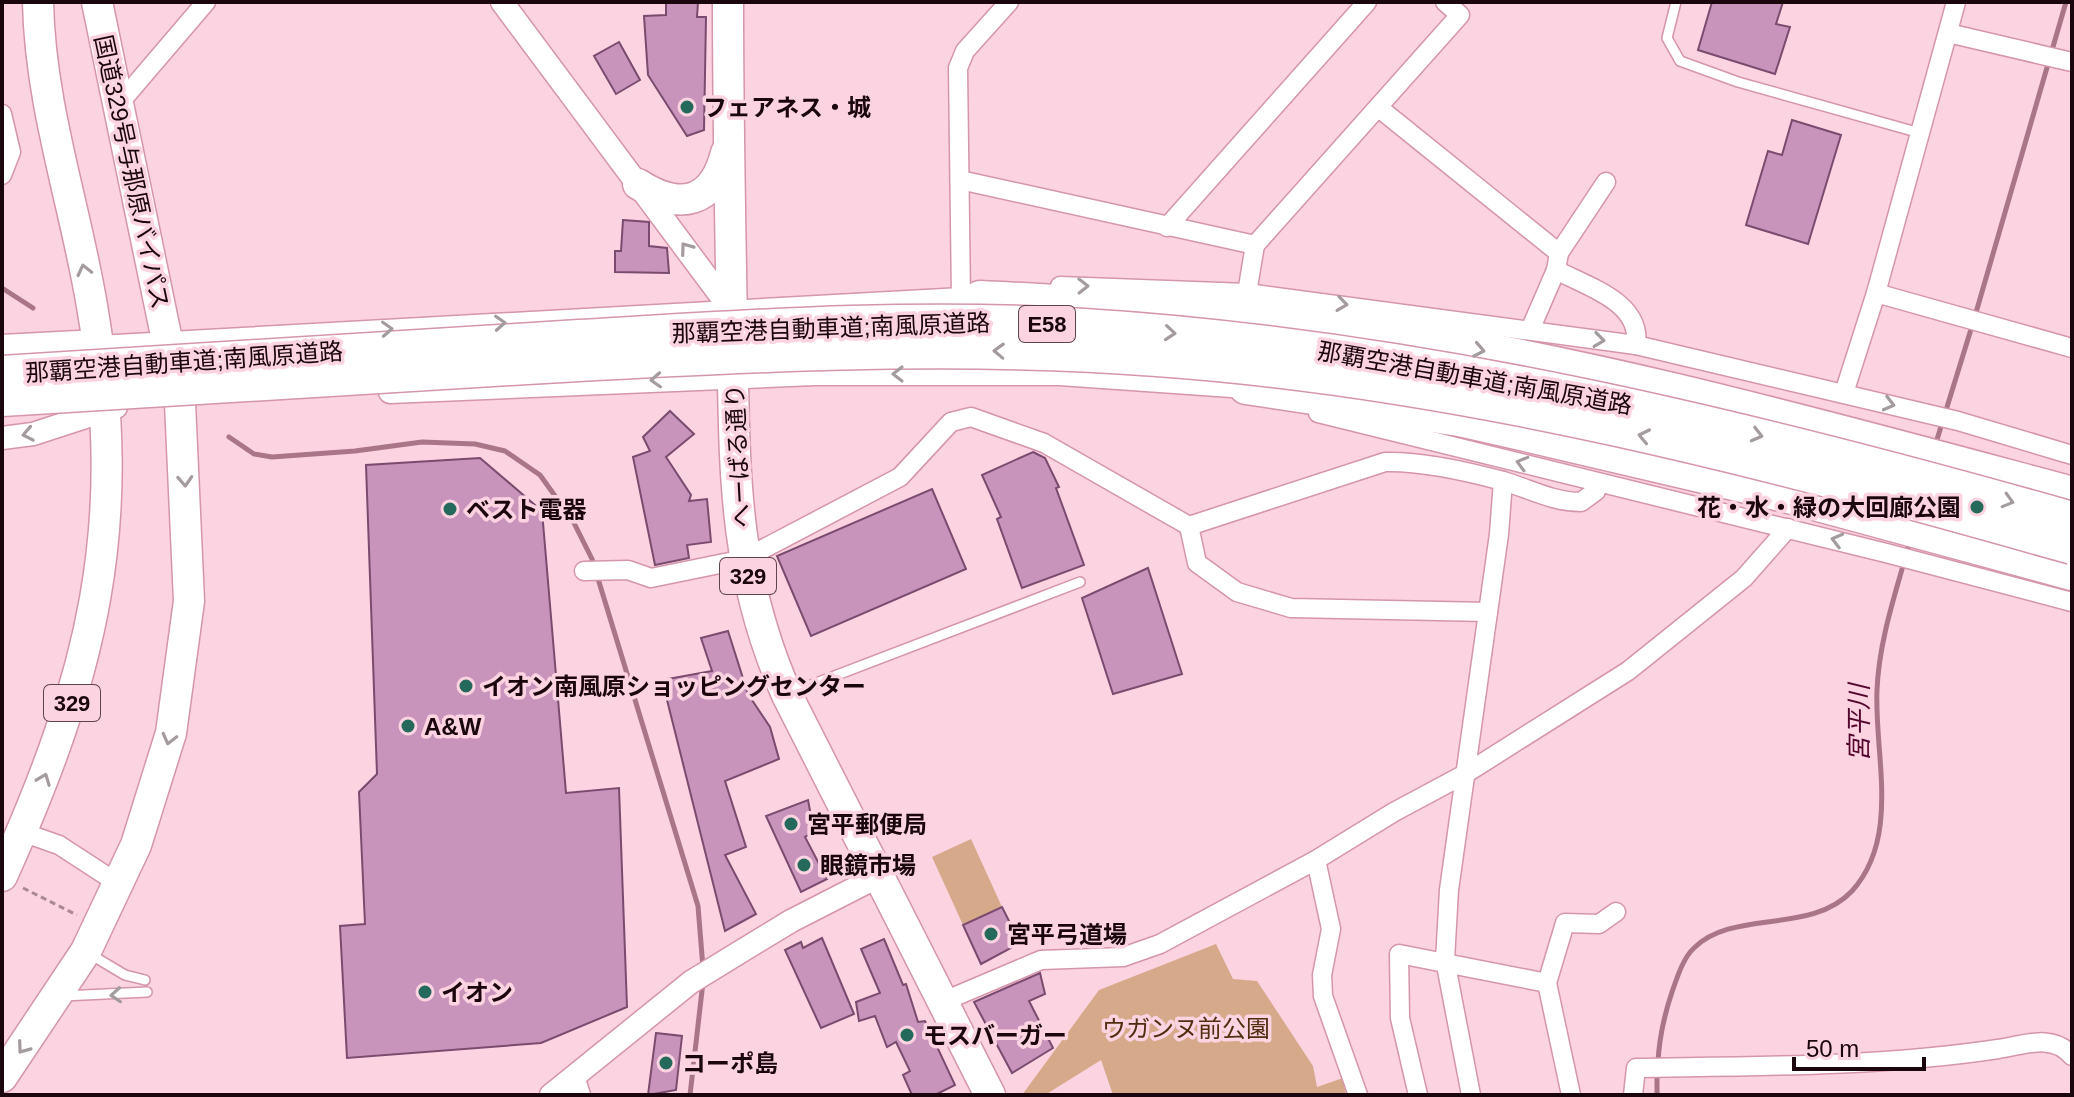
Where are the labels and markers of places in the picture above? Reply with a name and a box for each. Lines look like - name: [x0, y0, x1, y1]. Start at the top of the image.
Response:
- place label: フェアネス・城: [703, 94, 871, 121]
- marker: フェアネス・城: [678, 98, 696, 116]
- place label: 花・水・緑の大回廊公園: [1697, 494, 1961, 521]
- place label: ベスト電器: [466, 496, 586, 523]
- marker: 花・水・緑の大回廊公園: [1968, 498, 1986, 516]
- marker: ベスト電器: [441, 500, 459, 518]
- place label: イオン南風原ショッピングセンター: [482, 673, 866, 700]
- marker: イオン南風原ショッピングセンター: [457, 677, 475, 695]
- place label: A&W: [424, 713, 482, 740]
- marker: A&W: [399, 717, 417, 735]
- place label: 宮平郵便局: [807, 811, 927, 838]
- marker: 宮平郵便局: [782, 815, 800, 833]
- place label: 眼鏡市場: [820, 852, 916, 879]
- marker: 眼鏡市場: [795, 856, 813, 874]
- place label: 宮平弓道場: [1007, 921, 1127, 948]
- marker: 宮平弓道場: [982, 925, 1000, 943]
- place label: イオン: [441, 979, 513, 1006]
- marker: イオン: [416, 983, 434, 1001]
- place label: モスバーガー: [923, 1022, 1067, 1049]
- marker: モスバーガー: [898, 1026, 916, 1044]
- place label: コーポ島: [682, 1050, 778, 1077]
- marker: コーポ島: [657, 1054, 675, 1072]

